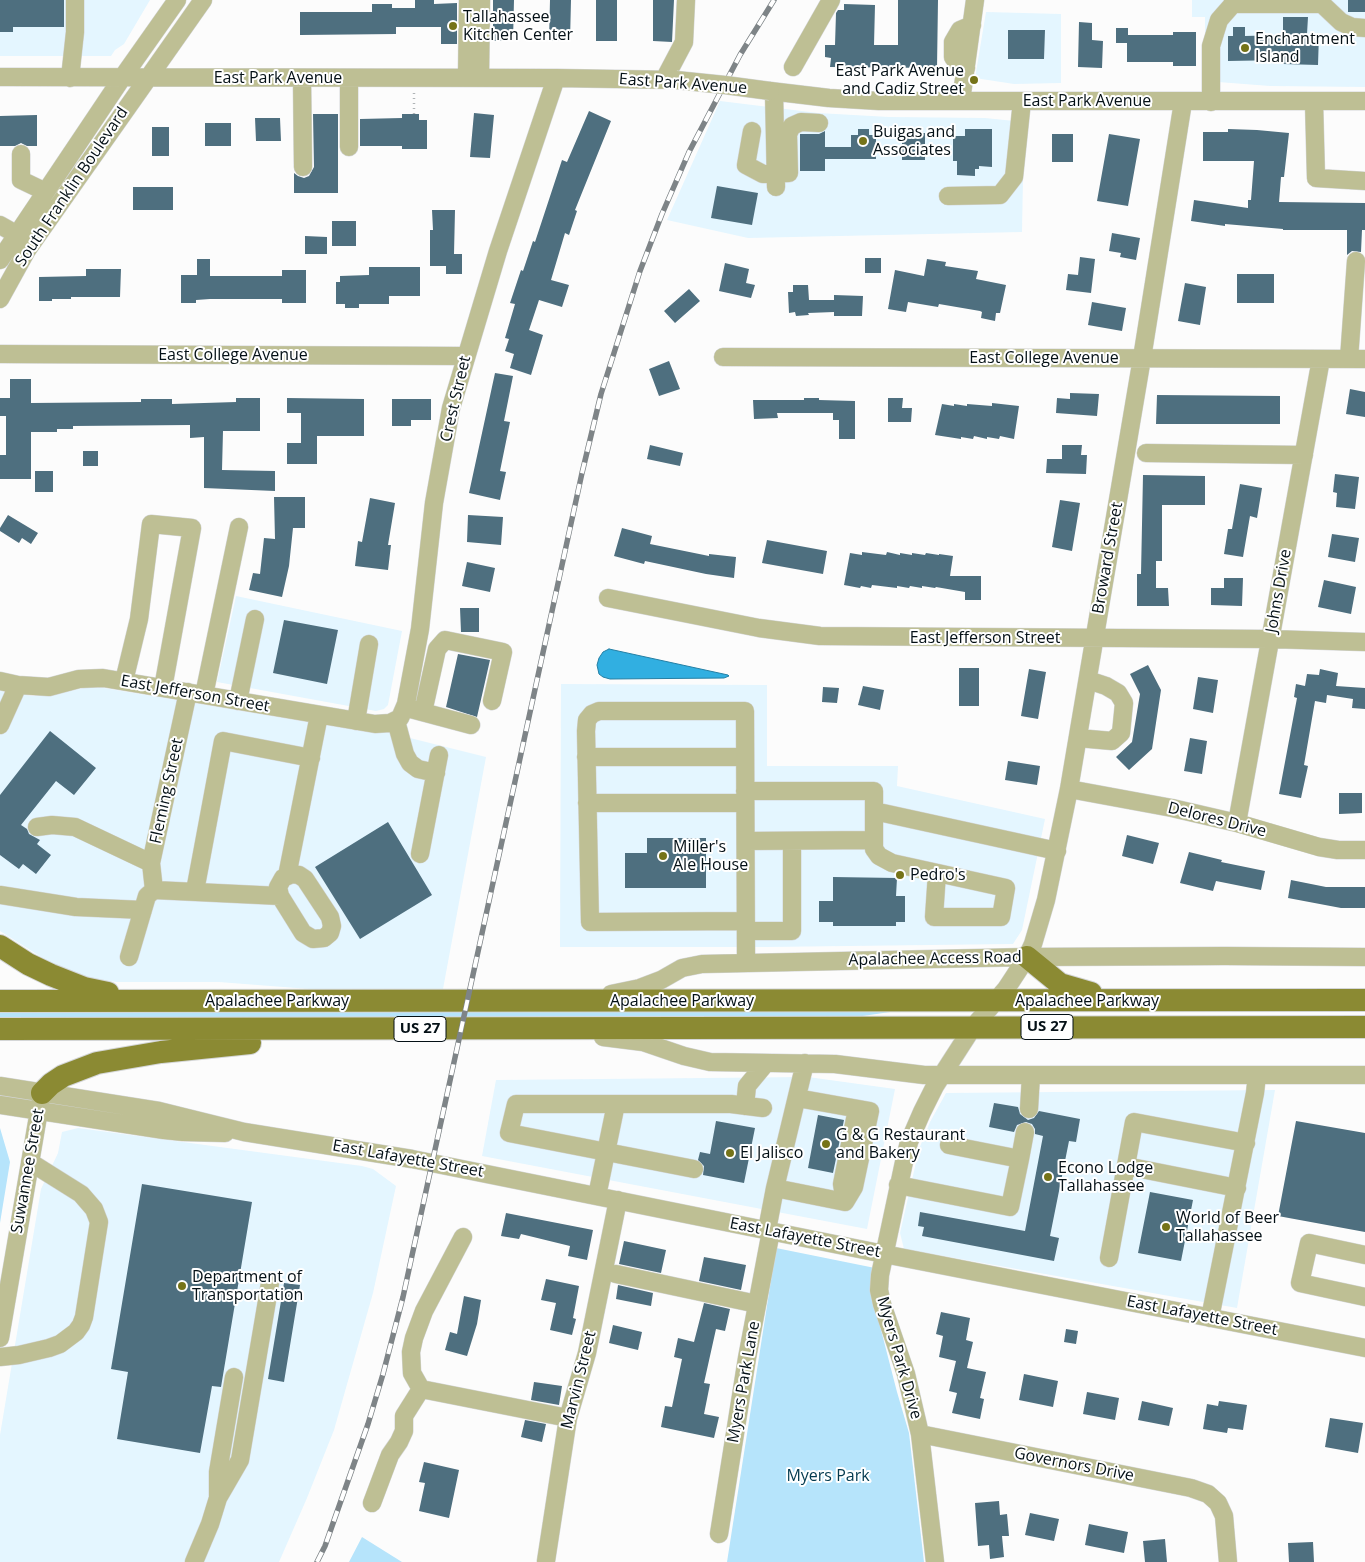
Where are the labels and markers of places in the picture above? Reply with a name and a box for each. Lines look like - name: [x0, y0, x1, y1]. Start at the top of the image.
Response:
- place label: Tallahassee Kitchen Center: [463, 7, 573, 45]
- marker: Tallahassee Kitchen Center: [447, 20, 459, 32]
- place label: Enchantment Island: [1255, 29, 1355, 67]
- marker: Enchantment Island: [1239, 42, 1251, 54]
- place label: East Park Avenue and Cadiz Street: [835, 61, 964, 99]
- marker: East Park Avenue and Cadiz Street: [968, 74, 980, 86]
- place label: Buigas and Associates: [873, 122, 955, 160]
- marker: Buigas and Associates: [857, 135, 869, 147]
- place label: Miller's Ale House: [673, 837, 748, 875]
- marker: Miller's Ale House: [657, 850, 669, 862]
- place label: Pedro's: [910, 865, 966, 885]
- marker: Pedro's: [894, 869, 906, 881]
- place label: G & G Restaurant and Bakery: [836, 1125, 965, 1163]
- marker: G & G Restaurant and Bakery: [820, 1138, 832, 1150]
- place label: El Jalisco: [740, 1143, 803, 1163]
- marker: El Jalisco: [724, 1147, 736, 1159]
- place label: Econo Lodge Tallahassee: [1058, 1158, 1153, 1196]
- marker: Econo Lodge Tallahassee: [1042, 1171, 1054, 1183]
- place label: World of Beer Tallahassee: [1176, 1208, 1279, 1246]
- marker: World of Beer Tallahassee: [1160, 1221, 1172, 1233]
- place label: Department of Transportation: [192, 1267, 303, 1305]
- marker: Department of Transportation: [176, 1280, 188, 1292]

